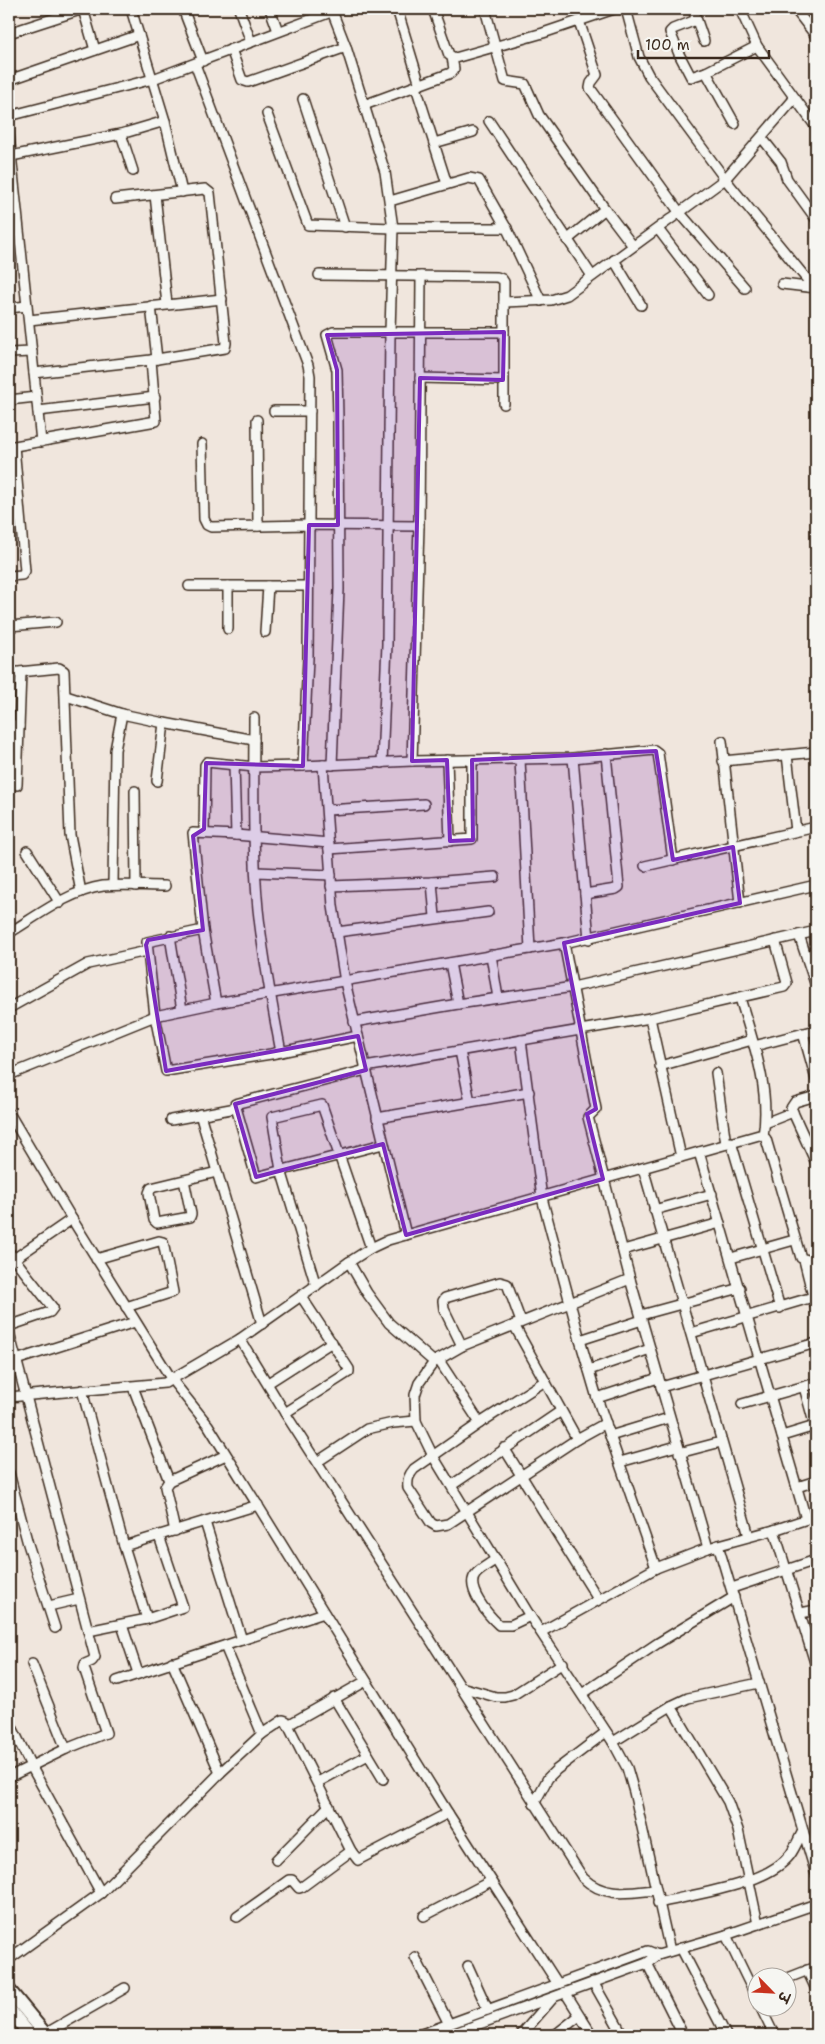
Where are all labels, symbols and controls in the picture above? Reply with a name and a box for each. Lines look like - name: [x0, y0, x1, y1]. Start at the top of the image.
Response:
- scale bar: [638, 28, 769, 60]
- text: 100 m: [645, 35, 690, 55]
- north arrow: [748, 1966, 798, 2016]
- text: उ: [773, 1988, 795, 2007]

